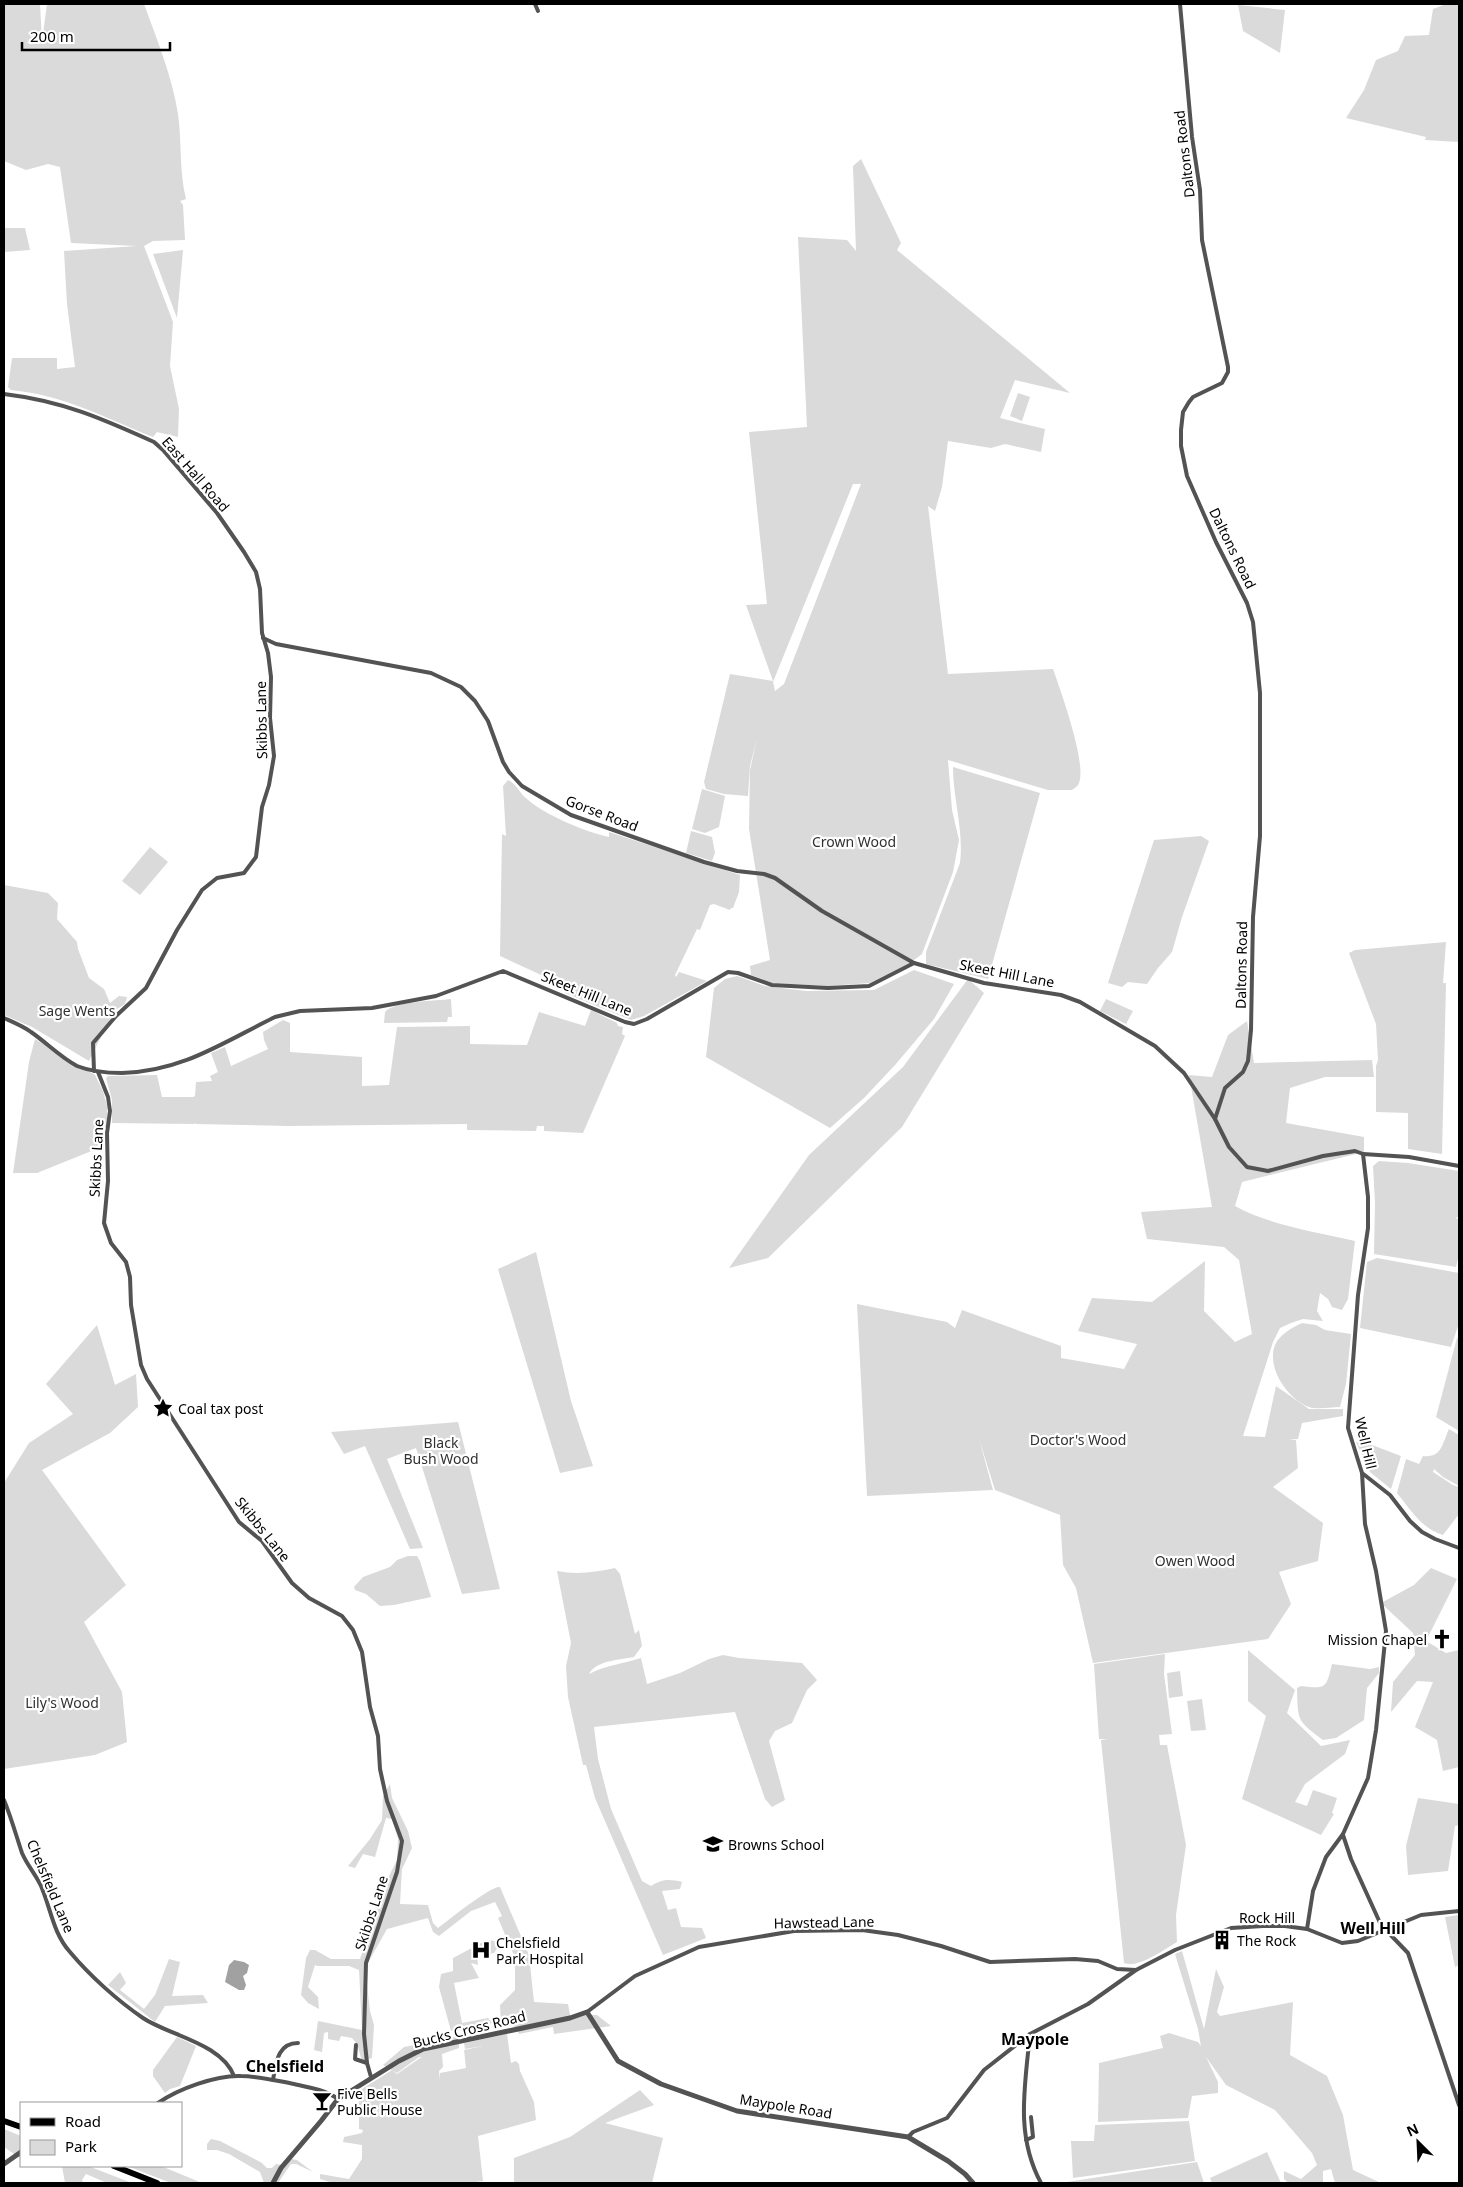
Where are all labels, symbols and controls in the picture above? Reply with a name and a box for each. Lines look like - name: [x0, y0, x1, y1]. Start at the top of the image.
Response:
- scale bar: [22, 20, 170, 52]
- text: 200 m: [30, 26, 74, 46]
- street label: Daltons Road: [1169, 109, 1199, 199]
- street label: East Hall Road: [158, 432, 234, 516]
- street label: Daltons Road: [1205, 504, 1261, 592]
- street label: Skibbs Lane: [251, 681, 271, 759]
- street label: Gorse Road: [563, 790, 641, 836]
- park label: Crown Wood: [812, 832, 896, 851]
- street label: Daltons Road: [1231, 921, 1251, 1009]
- street label: Skeet Hill Lane: [958, 954, 1056, 992]
- street label: Skeet Hill Lane: [539, 966, 635, 1020]
- park label: Sage Wents: [39, 1001, 116, 1020]
- street label: Skibbs Lane: [84, 1118, 108, 1197]
- place icon: Coal tax post: [152, 1397, 174, 1419]
- place label: Coal tax post: [178, 1399, 263, 1418]
- street label: Well Hill: [1351, 1415, 1381, 1471]
- park label: Doctor's Wood: [1030, 1430, 1126, 1449]
- park label: Black Bush Wood: [403, 1433, 479, 1468]
- street label: Skibbs Lane: [231, 1493, 295, 1565]
- park label: Owen Wood: [1155, 1551, 1235, 1570]
- church icon: Mission Chapel: [1431, 1628, 1453, 1650]
- place label: Mission Chapel: [1327, 1630, 1427, 1649]
- park label: Lily's Wood: [25, 1693, 99, 1712]
- school or university icon: Browns School: [702, 1833, 724, 1855]
- place label: Browns School: [728, 1835, 824, 1854]
- street label: Chelsfield Lane: [23, 1836, 79, 1936]
- street label: Skibbs Lane: [350, 1873, 392, 1953]
- street label: Rock Hill: [1239, 1908, 1295, 1927]
- street label: Hawstead Lane: [773, 1912, 875, 1932]
- district label: Well Hill: [1341, 1917, 1405, 1939]
- building icon: The Rock: [1211, 1929, 1233, 1951]
- place label: The Rock: [1237, 1931, 1297, 1950]
- place label: Chelsfield Park Hospital: [496, 1933, 584, 1968]
- hospital icon: Chelsfield Park Hospital: [470, 1939, 492, 1961]
- street label: Bucks Cross Road: [411, 2006, 527, 2052]
- district label: Maypole: [1001, 2028, 1069, 2050]
- district label: Chelsfield: [246, 2055, 324, 2077]
- place label: Five Bells Public House: [337, 2084, 423, 2119]
- street label: Maypole Road: [738, 2089, 834, 2123]
- bar icon: Five Bells Public House: [311, 2090, 333, 2112]
- legend: [20, 2102, 182, 2167]
- text: Road: [65, 2111, 101, 2131]
- north arrow: [1393, 2117, 1443, 2167]
- text: N: [1403, 2119, 1422, 2141]
- text: Park: [65, 2136, 97, 2156]

